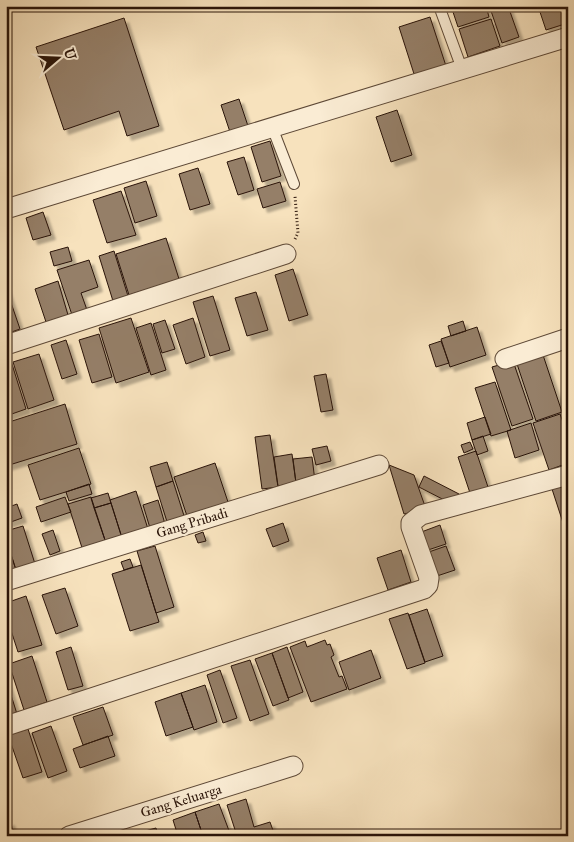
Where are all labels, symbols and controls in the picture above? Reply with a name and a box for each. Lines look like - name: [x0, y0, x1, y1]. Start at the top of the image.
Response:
- north arrow: [32, 32, 82, 82]
- text: U: [60, 46, 80, 63]
- street label: Gang Pribadi: [154, 504, 230, 542]
- street label: Gang Keluarga: [139, 781, 224, 821]

